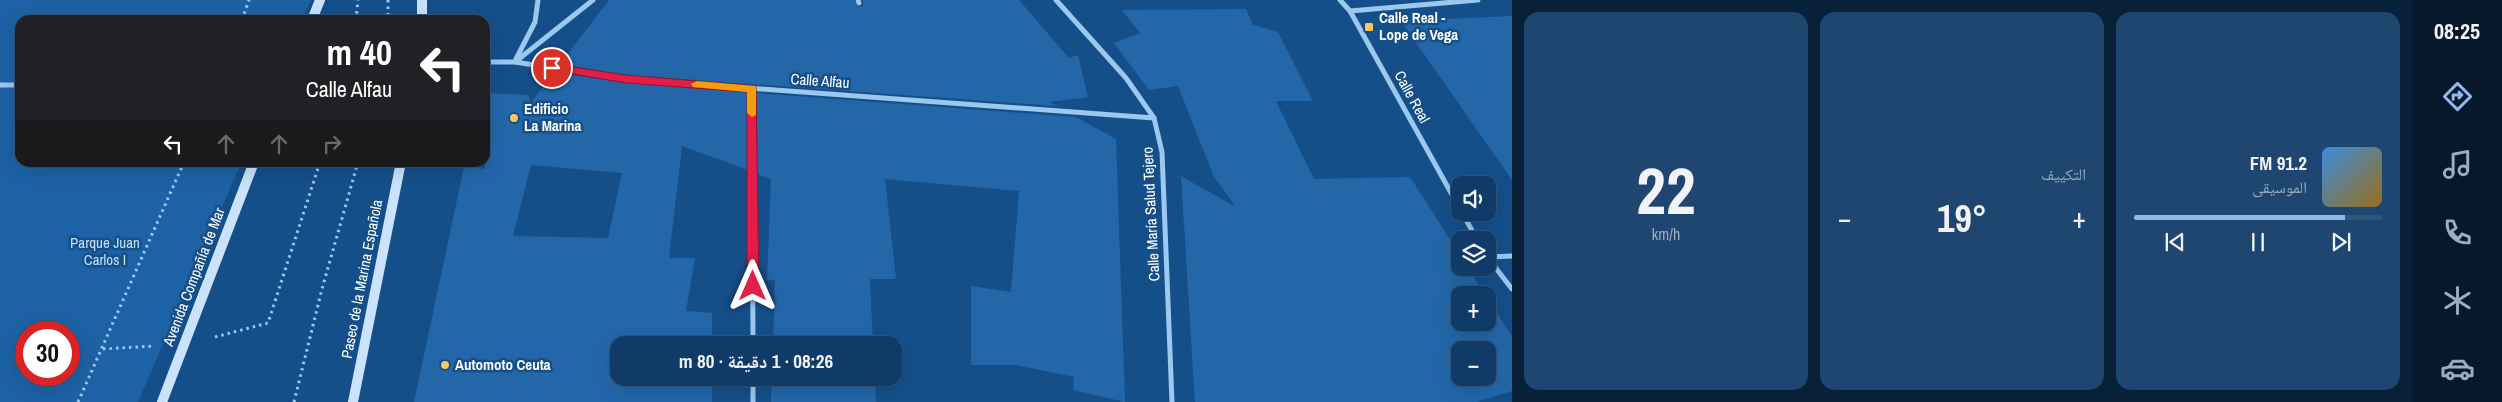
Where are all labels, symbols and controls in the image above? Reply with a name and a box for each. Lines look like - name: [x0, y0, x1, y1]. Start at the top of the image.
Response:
- place label: Calle Real - Lope de Vega: [1379, 7, 1458, 45]
- text: 08:25: [2434, 16, 2480, 46]
- marker: Calle Real - Lope de Vega: [1363, 21, 1375, 33]
- text: 40 m: [327, 29, 392, 76]
- icon: left: [410, 35, 475, 100]
- pin: [531, 47, 573, 89]
- icon: arrive: [538, 54, 566, 82]
- street label: Calle Real: [1390, 67, 1435, 127]
- street label: Calle Alfau: [790, 68, 850, 93]
- text: Calle Alfau: [306, 74, 392, 104]
- icon: directions: [2440, 79, 2475, 114]
- place label: Edificio La Marina: [524, 98, 582, 136]
- marker: Edificio La Marina: [508, 112, 520, 124]
- icon: left: [159, 130, 187, 158]
- icon: ahead: [212, 130, 240, 158]
- icon: ahead: [265, 130, 293, 158]
- icon: right: [318, 130, 346, 158]
- street label: Calle María Salud Tejero: [1136, 146, 1165, 282]
- text: 22: [1636, 147, 1696, 234]
- icon: music: [2440, 147, 2475, 182]
- text: 91.2 FM: [2250, 150, 2307, 176]
- text: التكييف: [2041, 163, 2086, 185]
- map controls: [1451, 176, 1496, 386]
- button: sound: [1451, 176, 1496, 221]
- text: الموسيقى: [2252, 176, 2307, 198]
- text: 19°: [1937, 193, 1987, 244]
- street label: Paseo de la Marina Española: [336, 198, 387, 360]
- text: −: [1838, 199, 1851, 237]
- text: +: [2073, 199, 2086, 237]
- street label: Avenida Compañía de Mar: [157, 205, 230, 350]
- icon: phone: [2440, 215, 2475, 250]
- text: km/h: [1652, 223, 1680, 245]
- icon: previous: [2161, 228, 2189, 256]
- icon: pause: [2244, 228, 2272, 256]
- icon: next: [2327, 228, 2355, 256]
- button: layers: [1451, 231, 1496, 276]
- park label: Parque Juan Carlos I: [70, 232, 140, 270]
- position arrow: [726, 259, 778, 311]
- icon: climate: [2440, 283, 2475, 318]
- button: +: [1451, 286, 1496, 331]
- speed limit sign: 30: [15, 321, 80, 386]
- button: −: [1451, 341, 1496, 386]
- text: 08:26 · 1 دقيقة · 80 m: [679, 348, 833, 374]
- icon: car: [2440, 351, 2475, 386]
- place label: Automoto Ceuta: [455, 354, 551, 375]
- marker: Automoto Ceuta: [439, 359, 451, 371]

